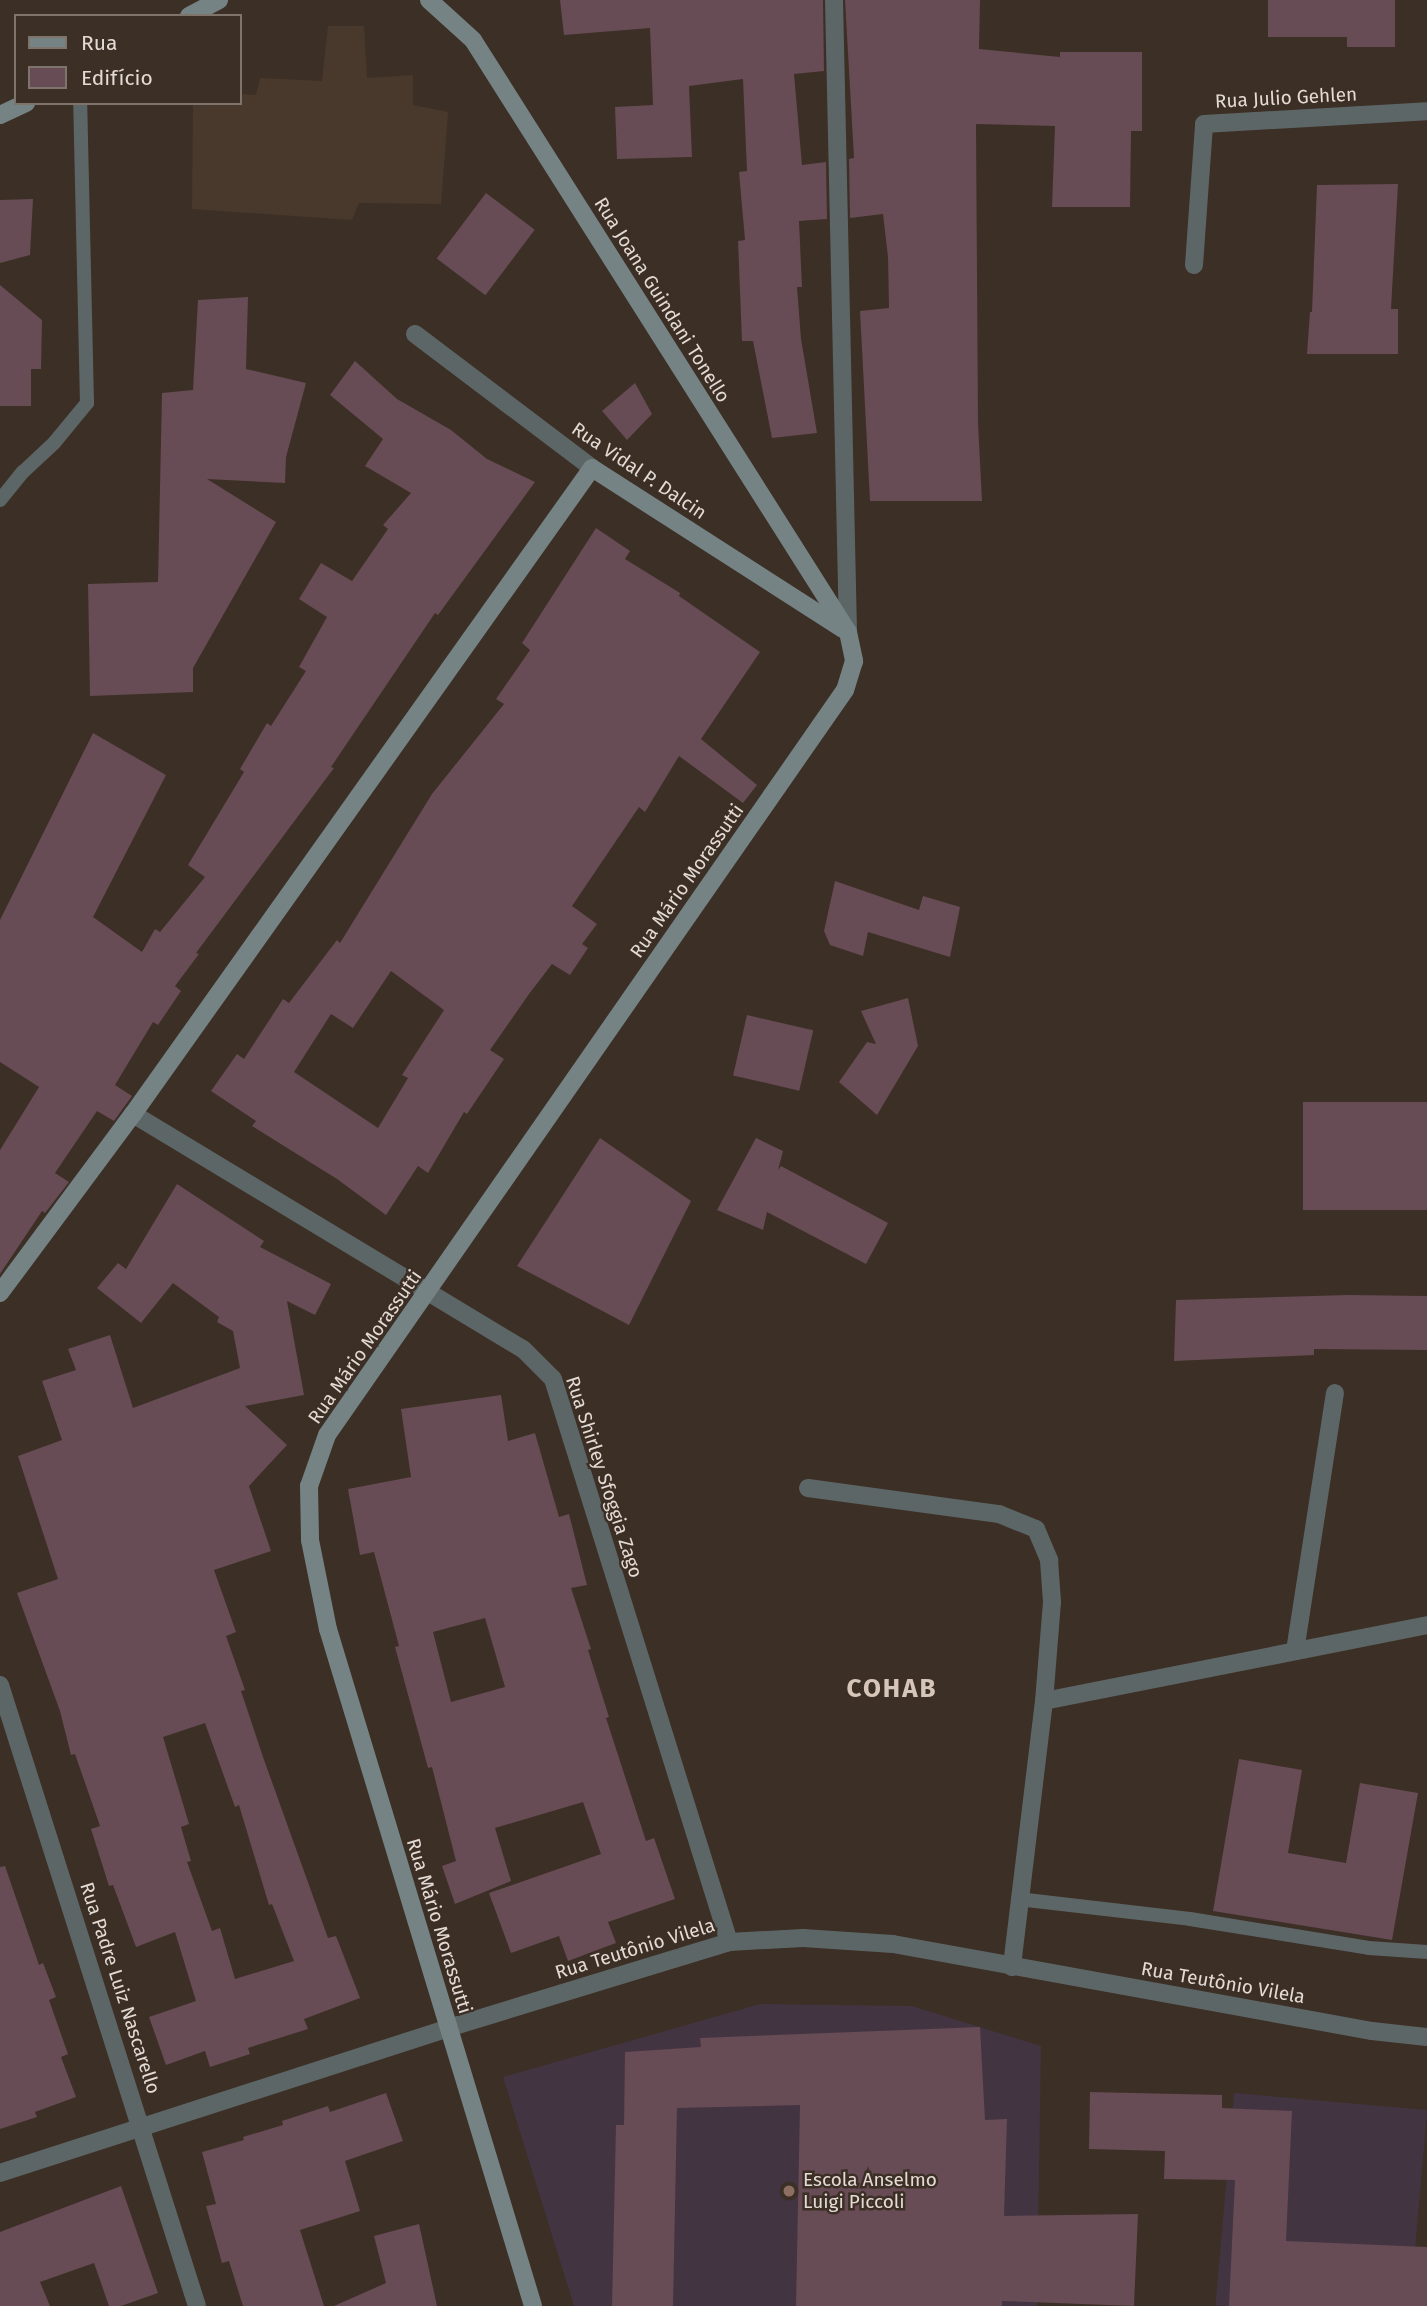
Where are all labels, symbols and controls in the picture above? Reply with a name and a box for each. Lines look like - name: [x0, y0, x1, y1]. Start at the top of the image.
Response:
- legend: [14, 14, 242, 105]
- text: Rua: [81, 30, 117, 56]
- text: Edifício: [81, 65, 153, 91]
- street label: Rua Julio Gehlen: [1214, 83, 1358, 113]
- street label: Rua Joana Guindani Tonello: [589, 193, 735, 407]
- street label: Rua Vidal P. Dalcin: [567, 417, 711, 525]
- street label: Rua Mário Morassutti: [625, 800, 749, 962]
- street label: Rua Mário Morassutti: [303, 1266, 427, 1428]
- street label: Rua Shirley Sfoggia Zago: [561, 1373, 647, 1581]
- district label: COHAB: [847, 1673, 937, 1705]
- street label: Rua Mário Morassutti: [401, 1836, 477, 2016]
- street label: Rua Padre Luiz Nascarello: [75, 1879, 165, 2097]
- street label: Rua Teutônio Vilela: [552, 1914, 718, 1984]
- street label: Rua Teutônio Vilela: [1139, 1957, 1307, 2009]
- place label: Escola Anselmo Luigi Piccoli: [803, 2169, 937, 2213]
- marker: Escola Anselmo Luigi Piccoli: [781, 2183, 797, 2199]

